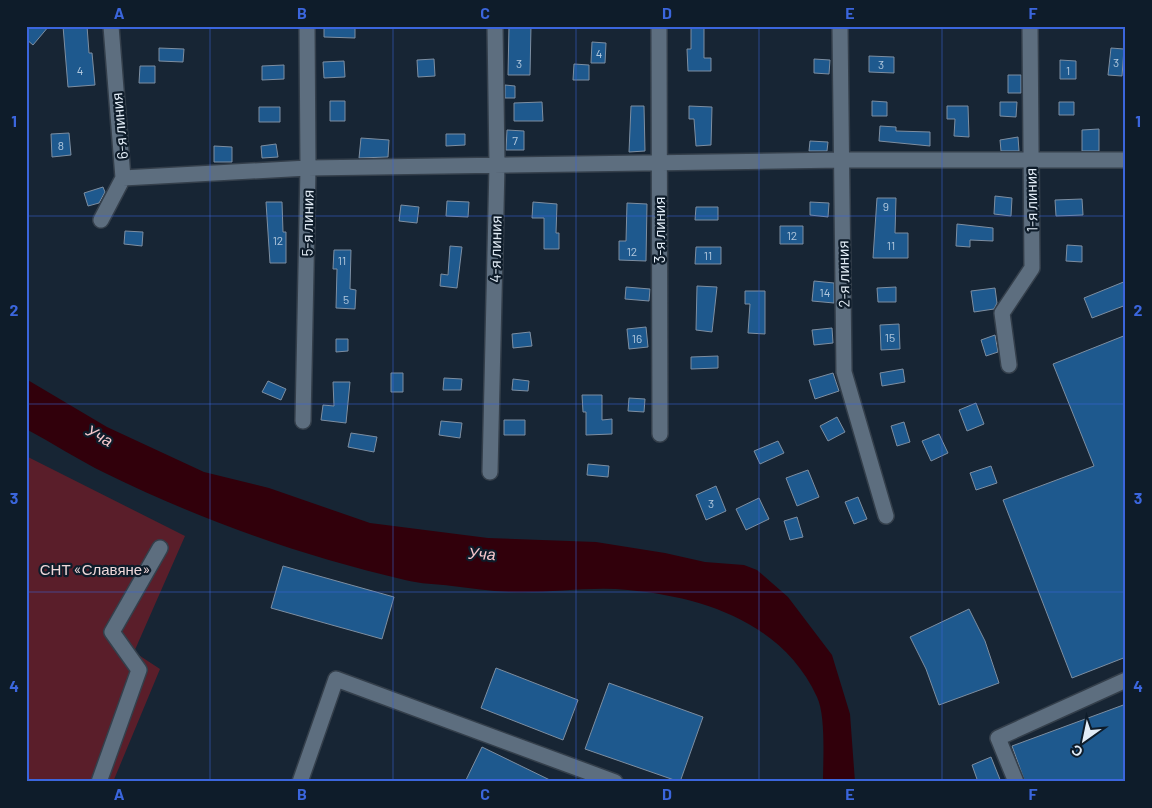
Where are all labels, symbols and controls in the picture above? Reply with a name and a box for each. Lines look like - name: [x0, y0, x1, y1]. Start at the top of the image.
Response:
- text: A: [114, 3, 125, 22]
- text: B: [297, 3, 307, 22]
- text: C: [480, 3, 490, 22]
- text: D: [662, 3, 672, 22]
- text: E: [845, 3, 855, 22]
- text: F: [1029, 3, 1038, 22]
- house number: 4: [596, 46, 602, 60]
- house number: 3: [1113, 55, 1119, 69]
- house number: 3: [516, 56, 522, 70]
- house number: 3: [878, 57, 884, 71]
- house number: 4: [77, 63, 83, 77]
- house number: 1: [1066, 63, 1070, 77]
- street label: 6-я линия: [107, 92, 131, 160]
- text: 1: [11, 111, 17, 130]
- text: 1: [1135, 111, 1141, 130]
- house number: 7: [512, 133, 518, 147]
- house number: 8: [58, 138, 64, 152]
- street label: 1-я линия: [1021, 168, 1041, 232]
- street label: 5-я линия: [297, 190, 317, 256]
- street label: 3-я линия: [650, 197, 668, 263]
- house number: 9: [883, 199, 889, 213]
- street label: 4-я линия: [485, 215, 505, 283]
- house number: 12: [787, 228, 797, 242]
- house number: 12: [273, 233, 283, 247]
- house number: 11: [887, 238, 895, 252]
- street label: 2-я линия: [833, 240, 853, 308]
- house number: 12: [627, 244, 637, 258]
- house number: 11: [704, 248, 712, 262]
- house number: 11: [338, 253, 346, 267]
- house number: 14: [820, 285, 830, 299]
- house number: 5: [343, 292, 349, 306]
- text: 2: [10, 300, 19, 319]
- text: 2: [1134, 300, 1143, 319]
- house number: 15: [885, 330, 895, 344]
- house number: 16: [632, 331, 642, 345]
- water label: Уча: [83, 420, 117, 450]
- text: 3: [10, 488, 18, 507]
- text: 3: [1134, 488, 1142, 507]
- house number: 3: [708, 496, 714, 510]
- water label: Уча: [467, 543, 496, 563]
- park label: СНТ «Славяне»: [40, 560, 150, 578]
- text: 4: [9, 676, 19, 695]
- text: 4: [1133, 676, 1143, 695]
- north arrow: [1060, 716, 1110, 766]
- text: С: [1068, 741, 1086, 761]
- text: A: [114, 784, 125, 803]
- text: B: [297, 784, 307, 803]
- text: C: [480, 784, 490, 803]
- text: D: [662, 784, 672, 803]
- text: E: [845, 784, 855, 803]
- text: F: [1029, 784, 1038, 803]

